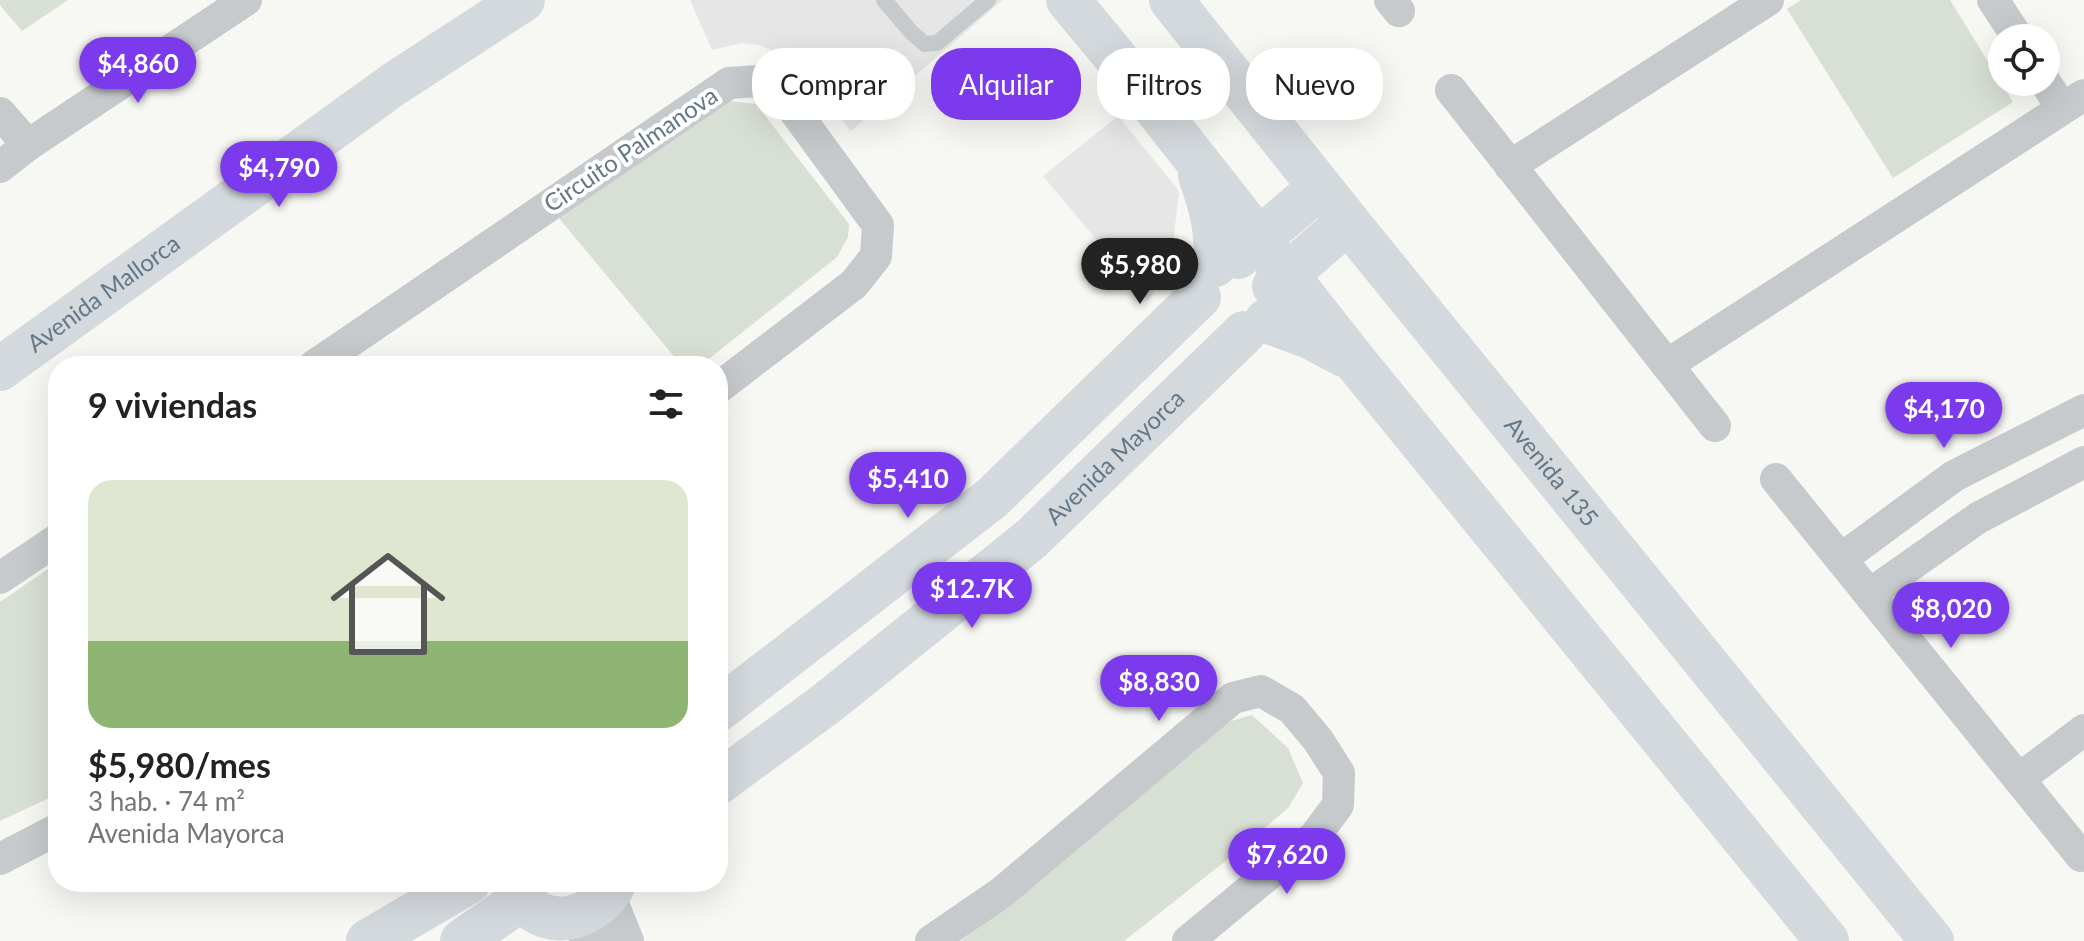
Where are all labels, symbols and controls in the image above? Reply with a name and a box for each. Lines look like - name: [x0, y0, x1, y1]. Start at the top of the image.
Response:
- map controls: [1988, 24, 2060, 96]
- button: locate: [1988, 24, 2060, 96]
- pin: $4,860: [73, 37, 203, 105]
- text: $4,860: [97, 47, 179, 79]
- chip: Comprar: [752, 48, 915, 120]
- chip: Alquilar: [931, 48, 1081, 120]
- chip: Filtros: [1097, 48, 1230, 120]
- chip: Nuevo: [1246, 48, 1383, 120]
- street label: Circuito Palmanova: [538, 80, 722, 218]
- pin: $4,790: [214, 141, 344, 209]
- text: $4,790: [238, 151, 320, 183]
- street label: Avenida Mallorca: [21, 228, 185, 358]
- pin: $5,980: [1075, 238, 1205, 306]
- text: $5,980: [1099, 248, 1181, 280]
- icon: filters: [644, 382, 688, 426]
- pin: $4,170: [1879, 382, 2009, 450]
- street label: Avenida Mayorca: [1039, 383, 1189, 530]
- text: 9 viviendas: [88, 384, 257, 425]
- text: $4,170: [1903, 392, 1985, 424]
- street label: Avenida 135: [1499, 410, 1605, 532]
- pin: $5,410: [843, 452, 973, 520]
- text: $5,410: [867, 462, 949, 494]
- icon: home: [316, 532, 460, 676]
- pin: $12.7K: [907, 562, 1037, 630]
- text: $12.7K: [930, 572, 1014, 604]
- pin: $8,020: [1886, 582, 2016, 650]
- text: $8,020: [1910, 592, 1992, 624]
- pin: $8,830: [1094, 655, 1224, 723]
- text: $8,830: [1118, 665, 1200, 697]
- text: $5,980/mes: [88, 744, 271, 785]
- text: 3 hab. · 74 m²: [88, 785, 245, 817]
- text: Avenida Mayorca: [88, 817, 285, 849]
- pin: $7,620: [1222, 828, 1352, 896]
- text: $7,620: [1246, 838, 1328, 870]

